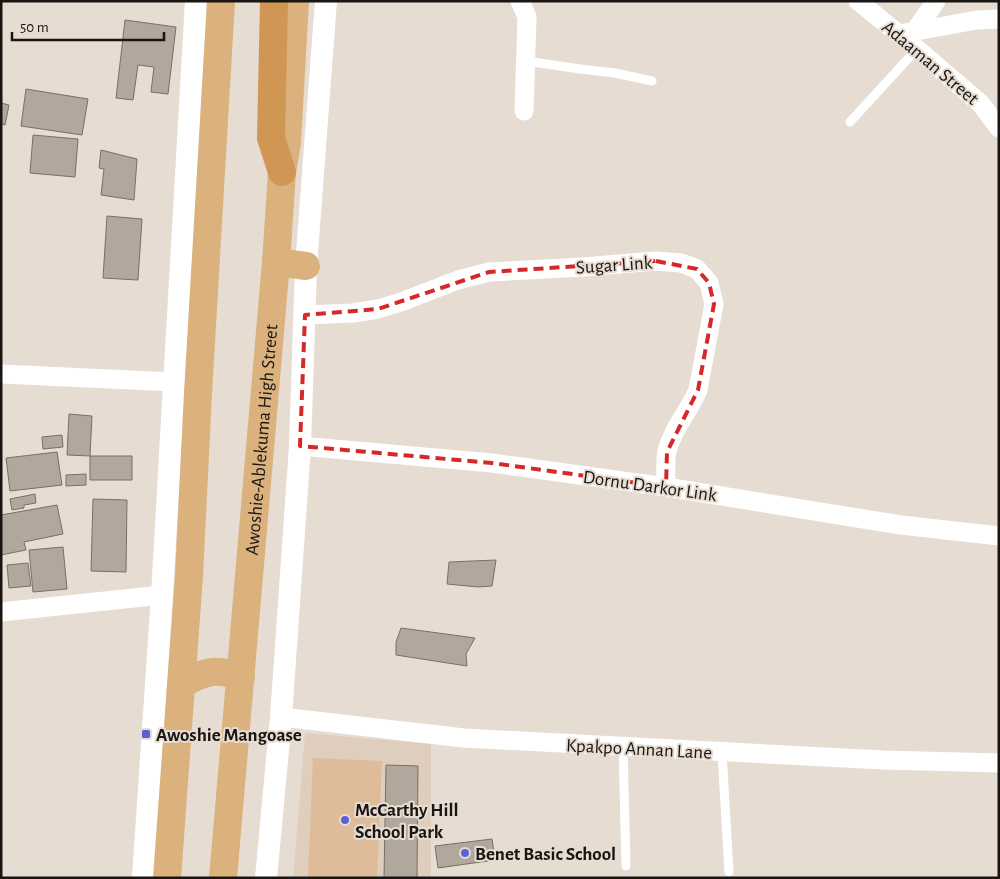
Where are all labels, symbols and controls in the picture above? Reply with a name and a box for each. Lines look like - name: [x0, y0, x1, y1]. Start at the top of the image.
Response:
- scale bar: [12, 10, 165, 42]
- street label: Adaaman Street: [878, 18, 982, 109]
- text: 50 m: [20, 20, 49, 35]
- street label: Sugar Link: [575, 253, 653, 278]
- street label: Awoshie-Ablekuma High Street: [243, 323, 282, 556]
- street label: Dornu Darkor Link: [582, 468, 718, 505]
- place label: Awoshie Mangoase: [156, 726, 302, 745]
- marker: Awoshie Mangoase: [140, 728, 152, 740]
- street label: Kpakpo Annan Lane: [565, 736, 712, 763]
- place label: McCarthy Hill School Park: [355, 801, 459, 842]
- marker: McCarthy Hill School Park: [339, 814, 351, 826]
- place label: Benet Basic School: [475, 845, 616, 864]
- marker: Benet Basic School: [459, 847, 471, 859]

